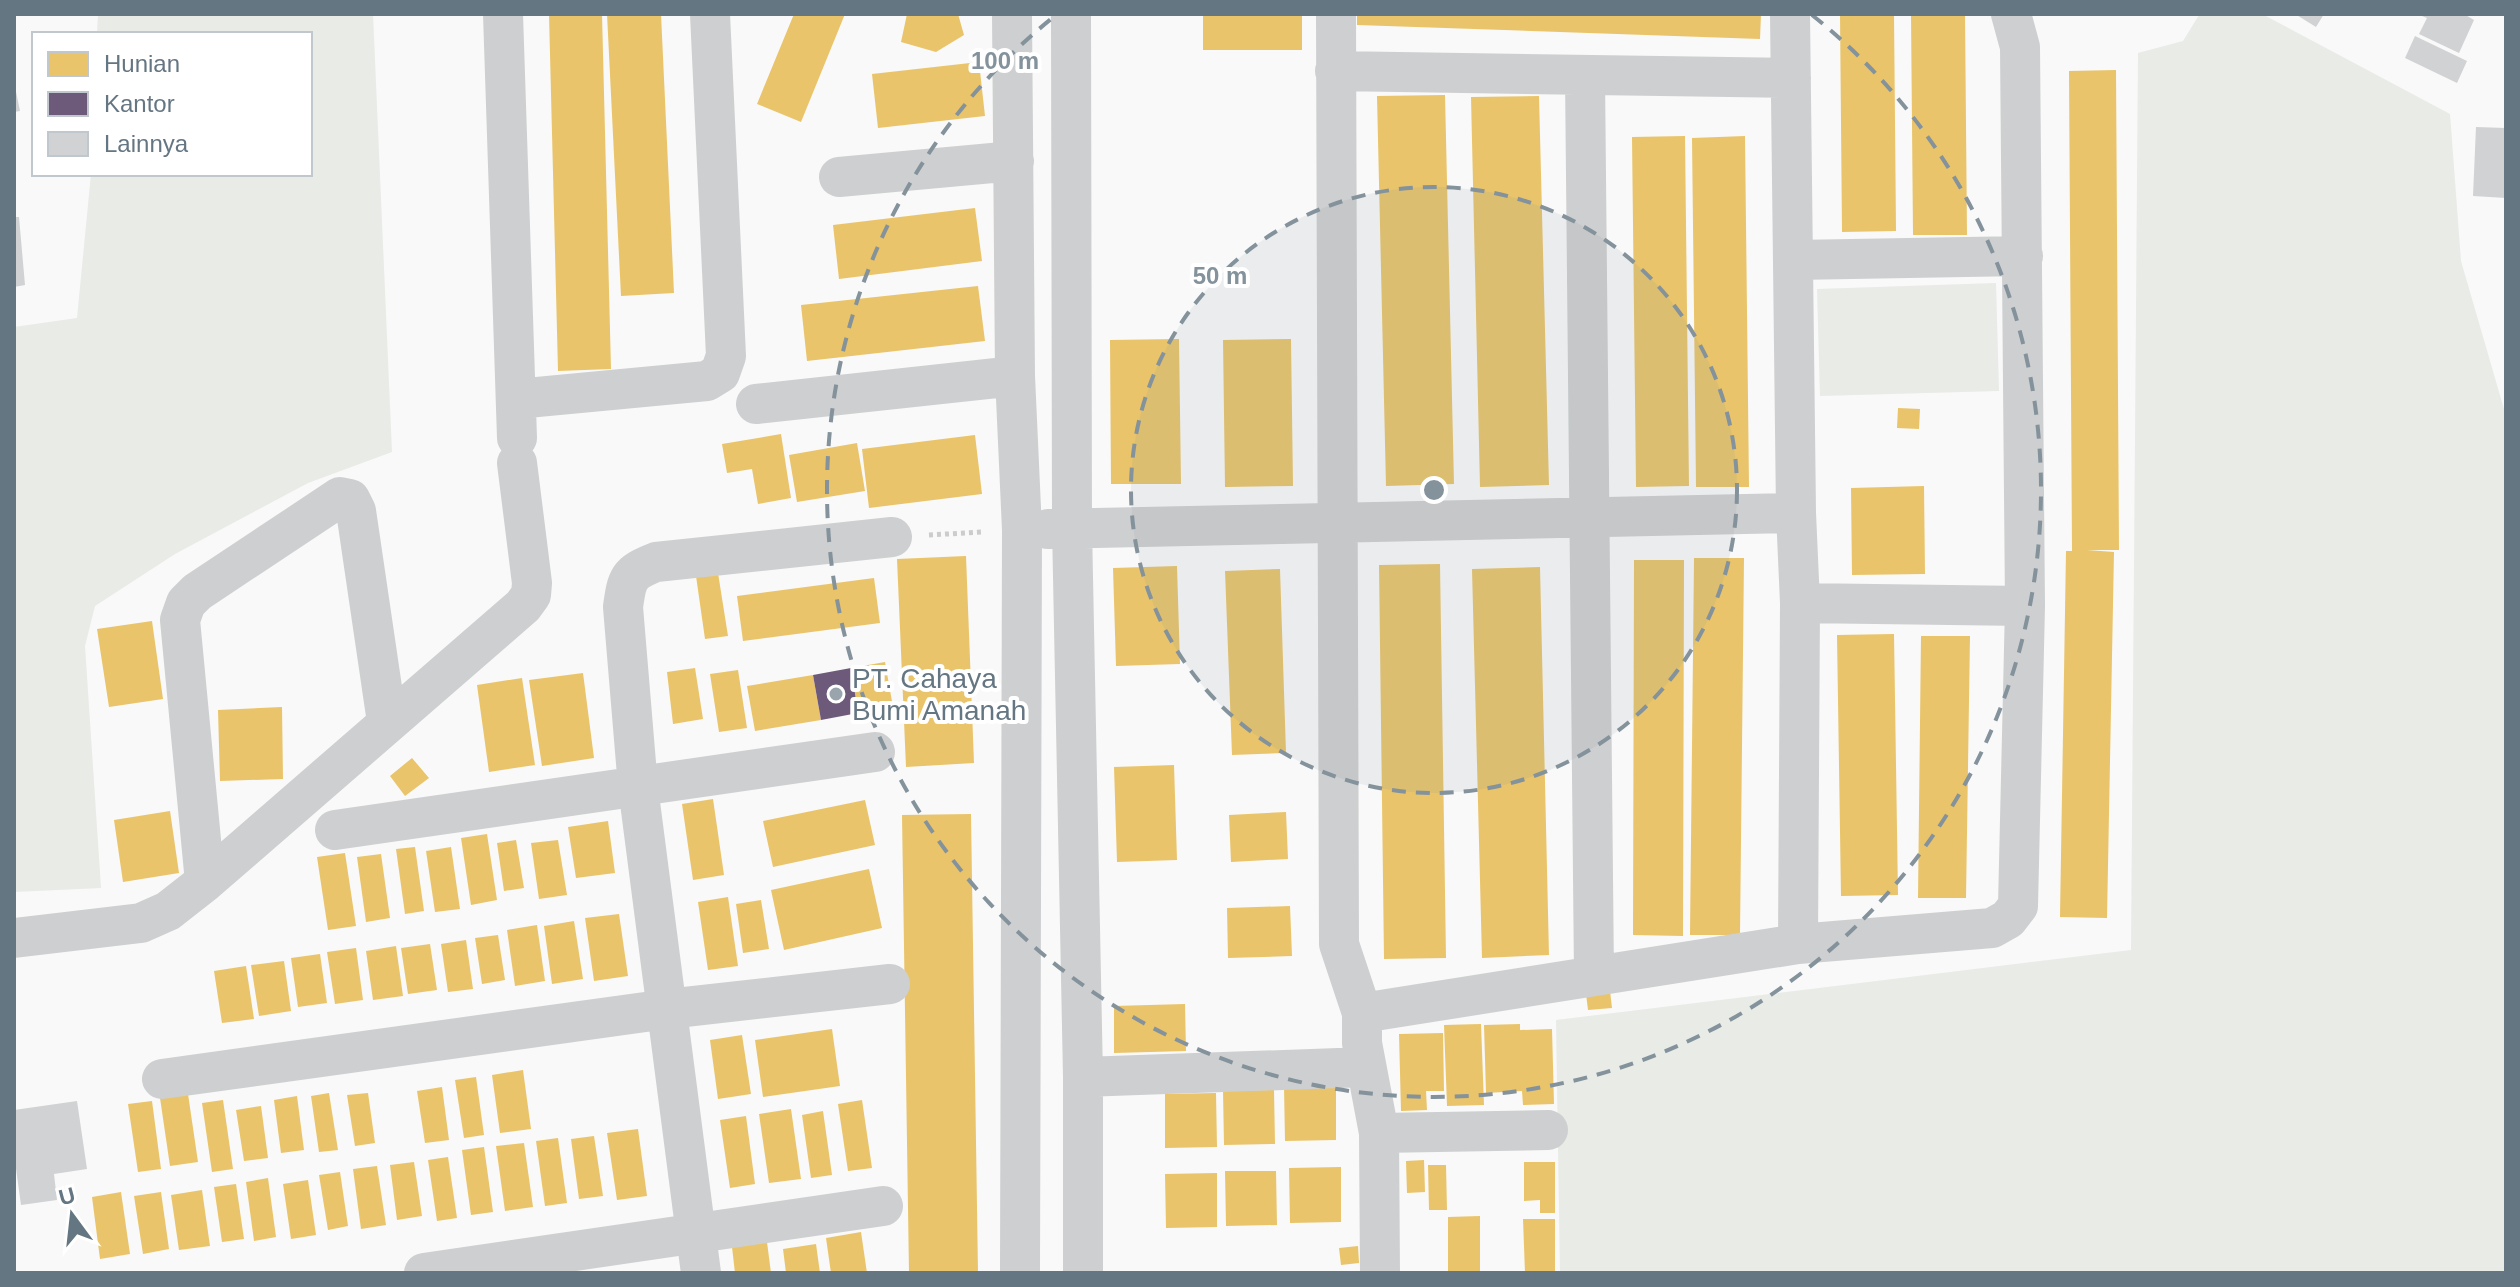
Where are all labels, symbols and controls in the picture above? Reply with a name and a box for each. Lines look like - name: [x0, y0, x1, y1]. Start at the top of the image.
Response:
- legend: [32, 32, 312, 176]
- text: 100 m: [971, 47, 1039, 74]
- text: Hunian: [104, 50, 180, 77]
- text: Kantor: [104, 90, 175, 117]
- text: Lainnya: [104, 130, 189, 157]
- text: 50 m: [1193, 262, 1247, 289]
- centre of rings: [1420, 476, 1448, 504]
- place label: PT. Cahaya Bumi Amanah: [852, 663, 1026, 726]
- marker: PT. Cahaya Bumi Amanah: [827, 685, 845, 703]
- north arrow: [32, 1175, 112, 1255]
- text: U: [56, 1182, 78, 1210]

